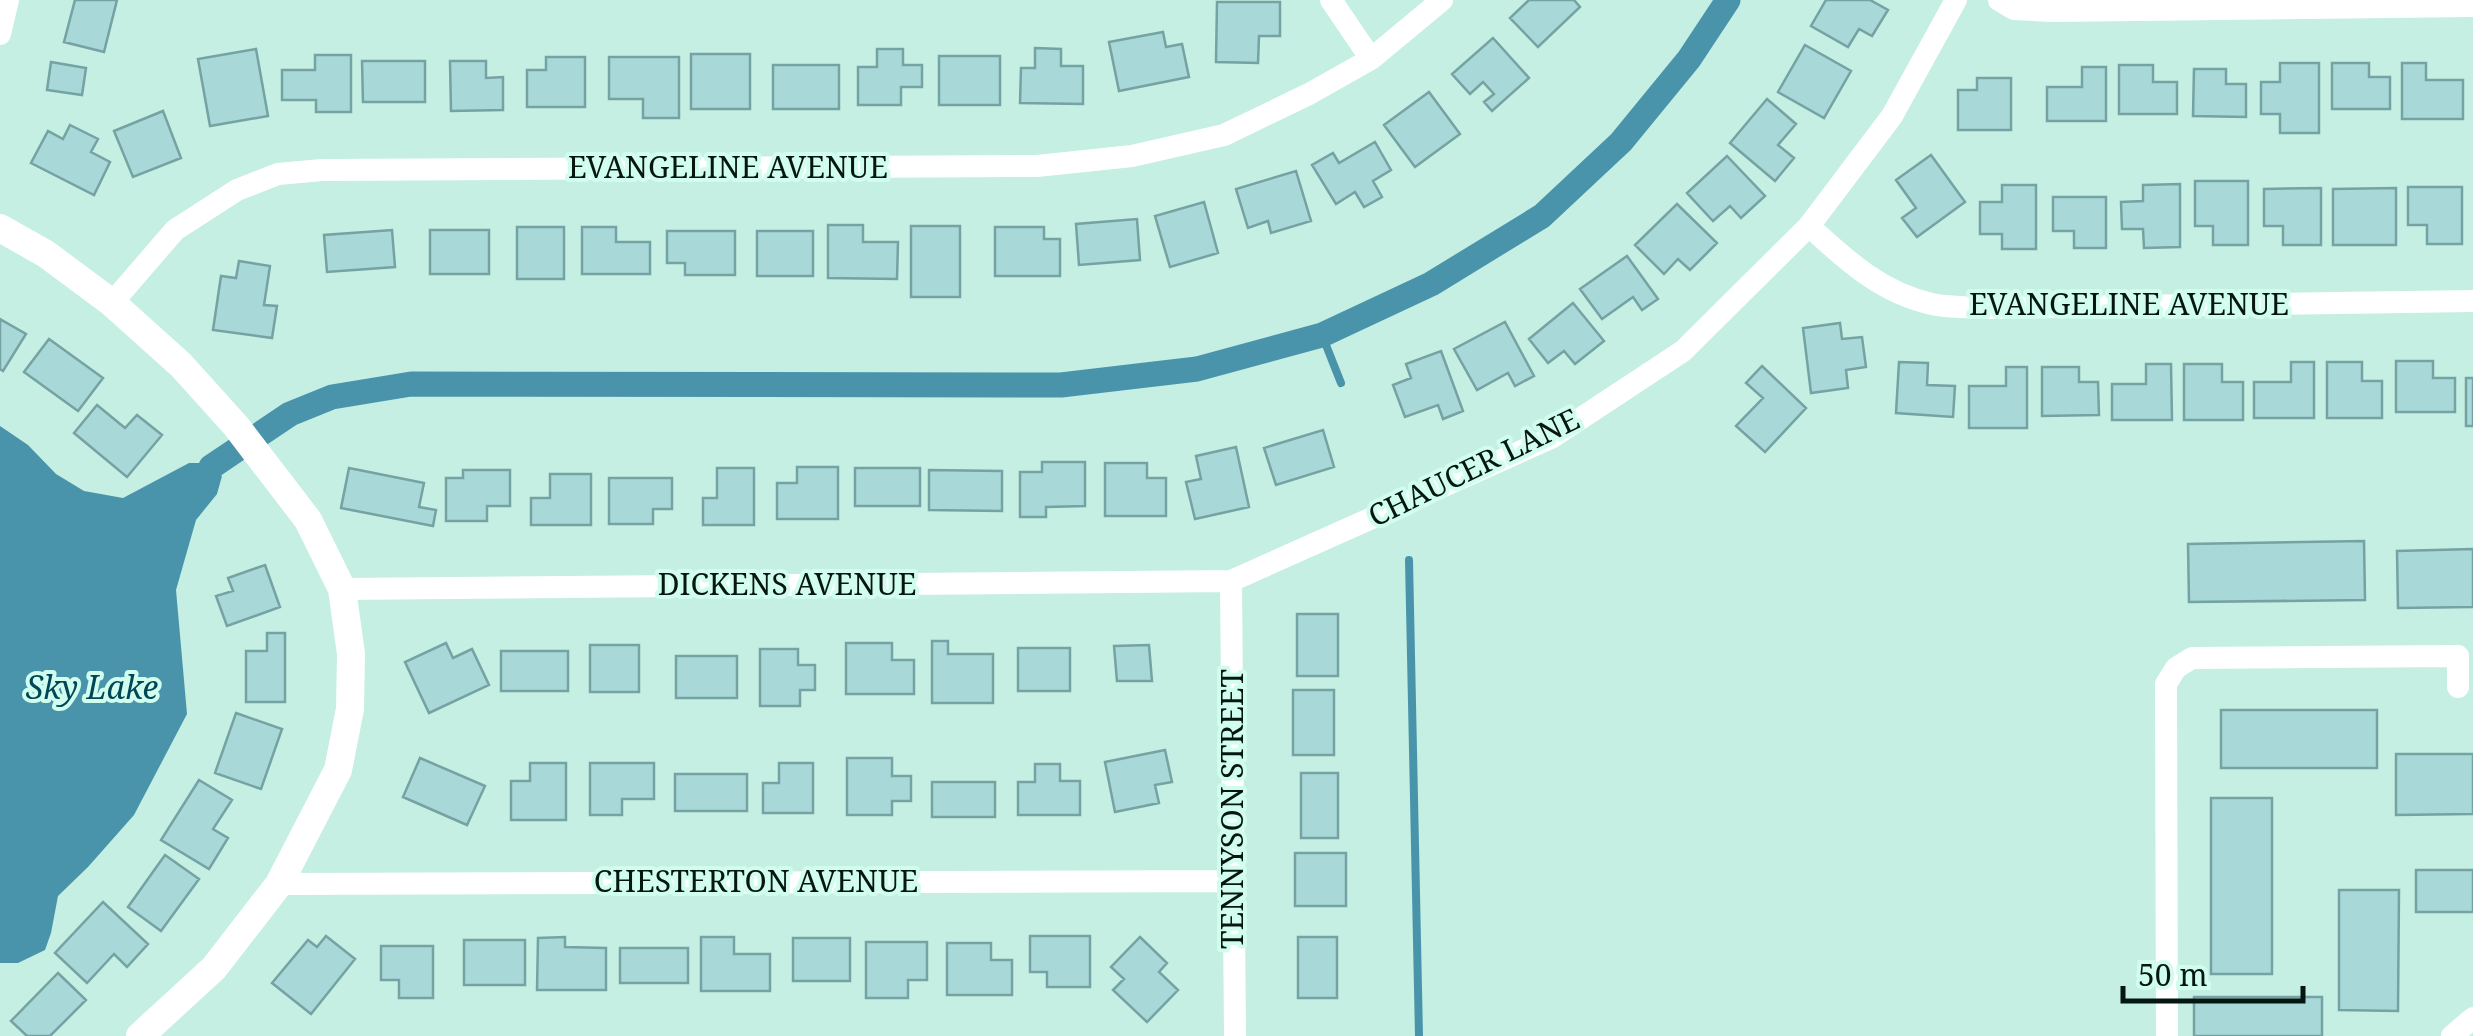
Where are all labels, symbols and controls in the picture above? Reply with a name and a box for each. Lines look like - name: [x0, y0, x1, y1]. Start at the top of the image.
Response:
- street label: EVANGELINE AVENUE: [568, 146, 888, 187]
- street label: EVANGELINE AVENUE: [1969, 283, 2289, 324]
- street label: CHAUCER LANE: [1361, 398, 1586, 536]
- street label: DICKENS AVENUE: [658, 563, 916, 604]
- water label: Sky Lake: [26, 665, 159, 708]
- street label: TENNYSON STREET: [1211, 669, 1252, 949]
- street label: CHESTERTON AVENUE: [594, 860, 918, 901]
- scale bar: [2123, 941, 2303, 1003]
- text: 50 m: [2138, 954, 2208, 995]

